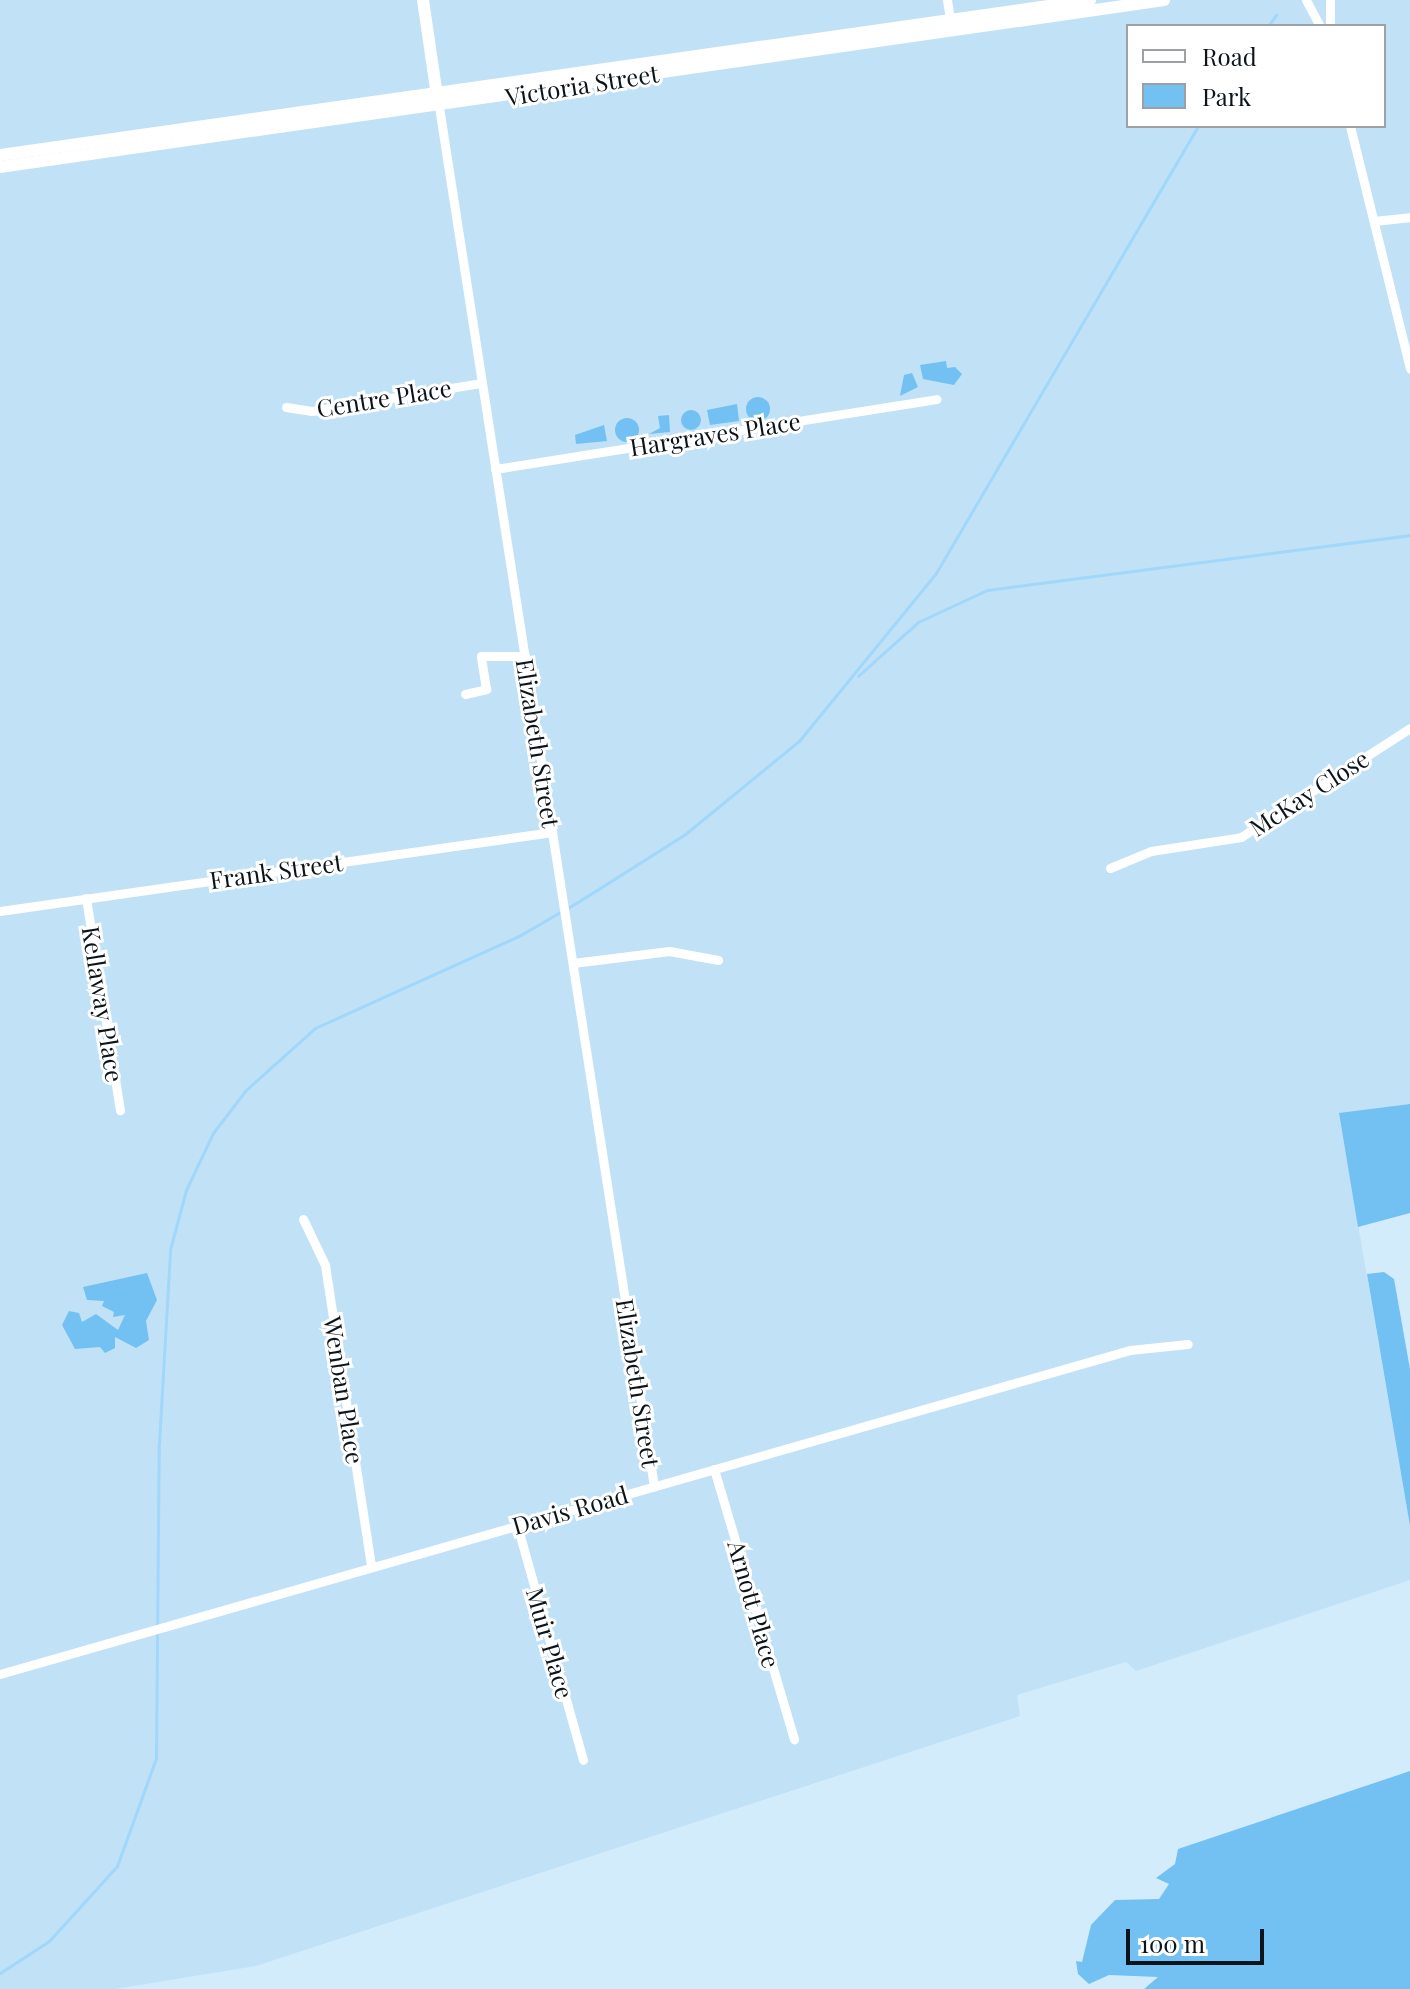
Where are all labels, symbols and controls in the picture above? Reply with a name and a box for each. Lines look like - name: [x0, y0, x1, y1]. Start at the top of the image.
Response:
- legend: [1126, 24, 1386, 128]
- text: Road: [1202, 40, 1257, 72]
- street label: Victoria Street: [503, 59, 661, 111]
- text: Park: [1202, 80, 1251, 112]
- street label: Centre Place: [314, 373, 454, 423]
- street label: Hargraves Place: [627, 406, 803, 462]
- street label: Elizabeth Street: [510, 657, 566, 829]
- street label: McKay Close: [1244, 744, 1374, 842]
- street label: Frank Street: [208, 847, 344, 895]
- street label: Kellaway Place: [76, 924, 130, 1084]
- street label: Elizabeth Street: [610, 1297, 666, 1469]
- street label: Wenban Place: [318, 1314, 370, 1466]
- street label: Davis Road: [509, 1480, 631, 1540]
- street label: Arnott Place: [722, 1537, 786, 1671]
- street label: Muir Place: [520, 1584, 580, 1702]
- scale bar: [1130, 1913, 1268, 1963]
- text: 100 m: [1140, 1927, 1205, 1959]

